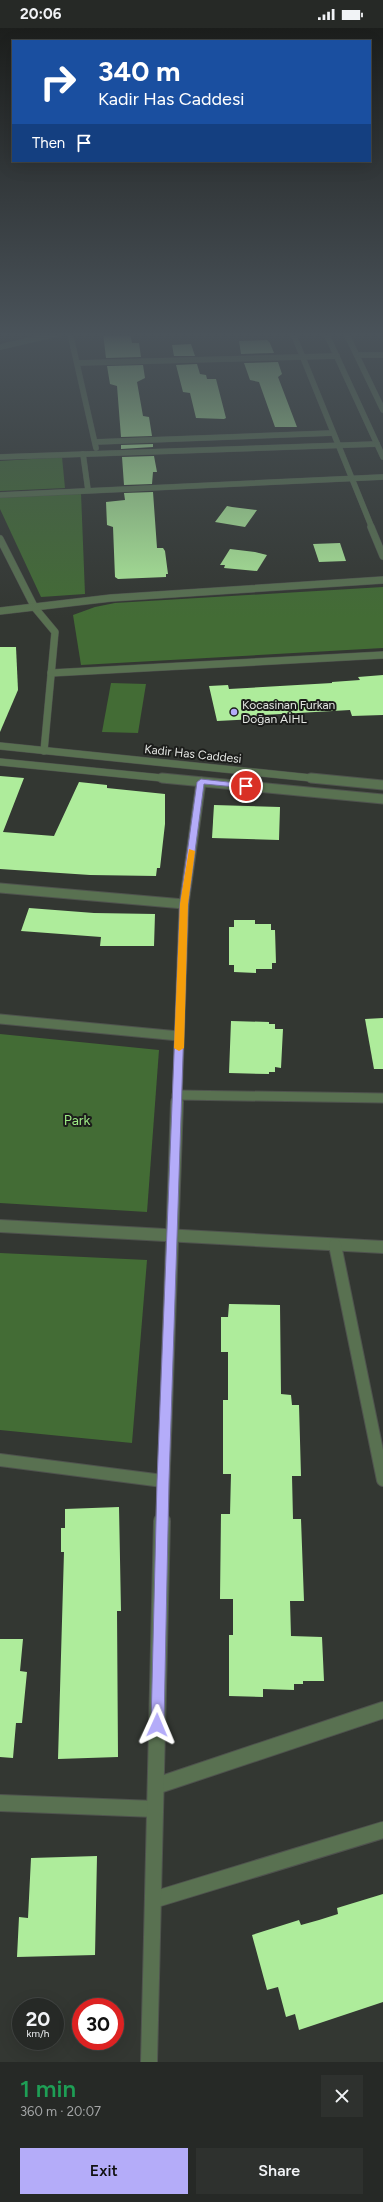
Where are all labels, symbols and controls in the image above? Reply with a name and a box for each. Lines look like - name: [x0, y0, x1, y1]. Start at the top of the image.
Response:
- text: 20:06: [20, 5, 61, 23]
- text: 340 m: [98, 54, 181, 88]
- icon: right: [32, 56, 84, 108]
- text: Kadir Has Caddesi: [98, 88, 244, 110]
- icon: arrive: [73, 132, 95, 154]
- text: Then: [32, 134, 65, 152]
- place label: Kocasinan Furkan Doğan AİHL: [242, 698, 336, 726]
- marker: Kocasinan Furkan Doğan AİHL: [229, 707, 239, 717]
- street label: Kadir Has Caddesi: [144, 742, 242, 766]
- pin: [229, 769, 263, 803]
- icon: arrive: [235, 775, 257, 797]
- park label: Park: [64, 1112, 91, 1129]
- position arrow: [136, 1704, 178, 1746]
- speed limit sign: 30: [72, 1998, 124, 2050]
- text: 20: [26, 2007, 50, 2031]
- text: km/h: [27, 2027, 49, 2040]
- text: 1 min: [20, 2074, 76, 2103]
- button: close: [321, 2075, 363, 2117]
- text: 360 m · 20:07: [20, 2104, 101, 2119]
- button: Exit: [20, 2148, 188, 2194]
- button: Share: [196, 2148, 363, 2194]

